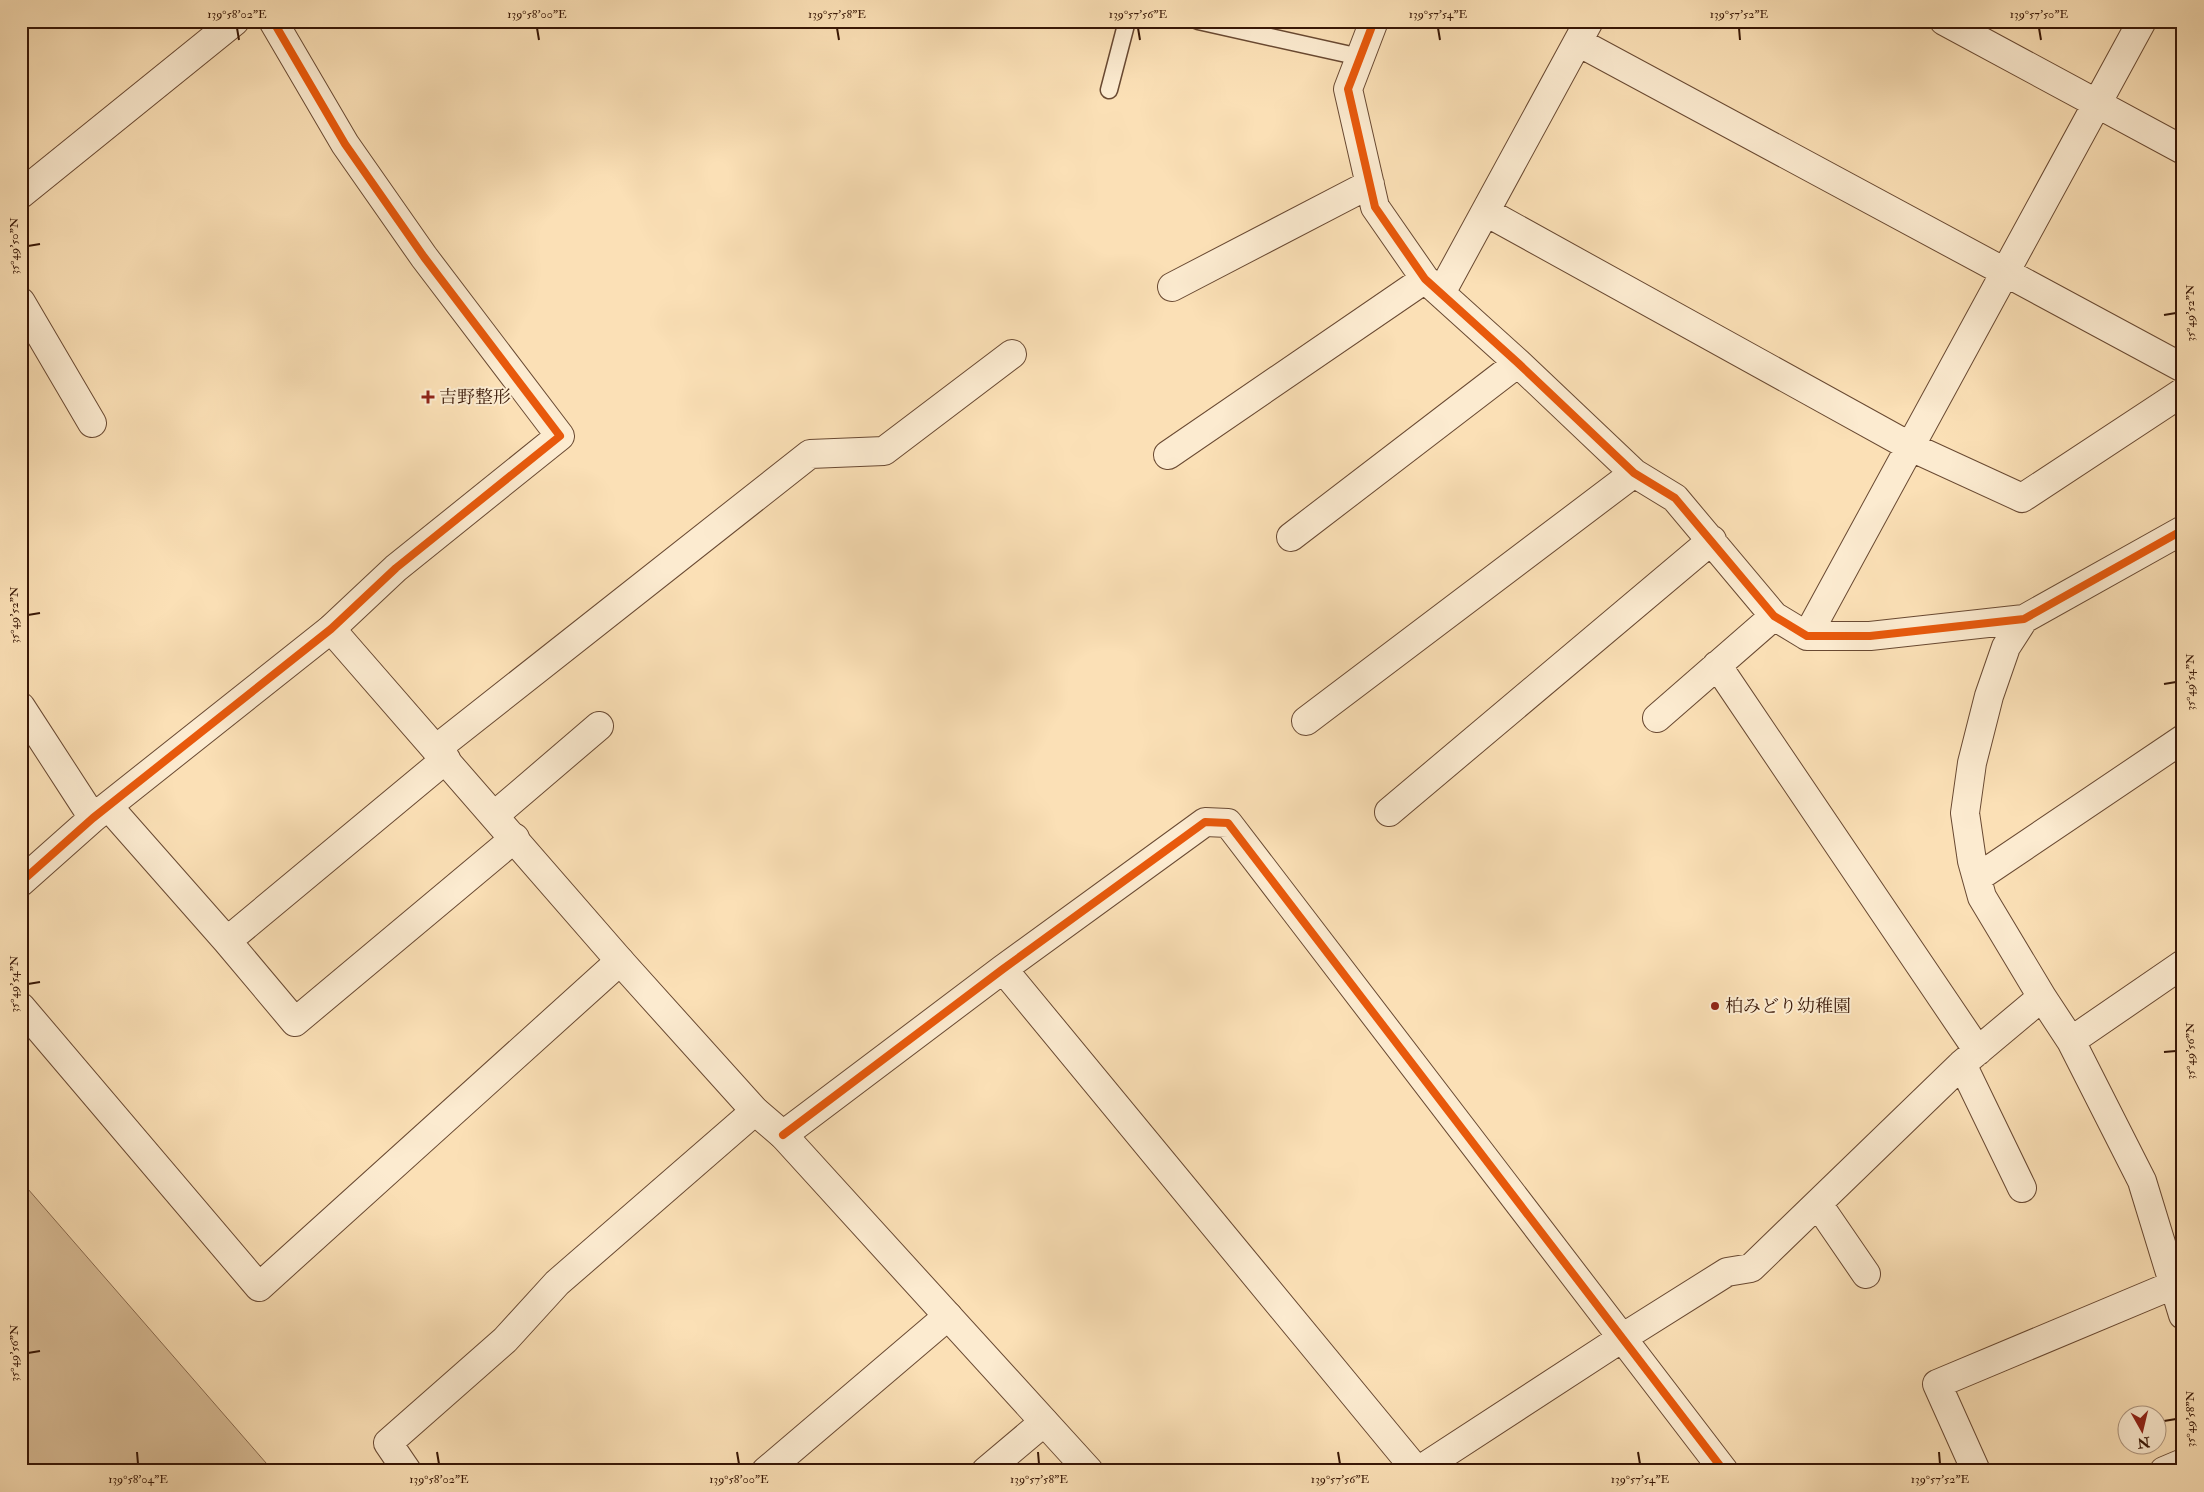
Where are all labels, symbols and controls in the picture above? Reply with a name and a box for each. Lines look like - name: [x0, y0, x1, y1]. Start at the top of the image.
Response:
- text: 139°58'02"E: [207, 7, 267, 22]
- text: 139°58'00"E: [507, 7, 567, 22]
- text: 139°57'58"E: [808, 7, 866, 22]
- text: 139°57'56"E: [1109, 7, 1168, 22]
- text: 139°57'54"E: [1409, 7, 1468, 22]
- text: 139°57'52"E: [1710, 7, 1769, 22]
- text: 139°57'50"E: [2010, 7, 2069, 22]
- text: 35°49'50"N: [7, 217, 22, 275]
- text: 35°49'52"N: [2183, 284, 2198, 342]
- place label: 吉野整形: [439, 386, 511, 409]
- marker: 吉野整形: [421, 390, 435, 404]
- text: 35°49'52"N: [7, 586, 22, 644]
- text: 35°49'54"N: [2183, 653, 2198, 711]
- text: 35°49'54"N: [7, 955, 22, 1013]
- place label: 柏みどり幼稚園: [1725, 995, 1851, 1018]
- marker: 柏みどり幼稚園: [1709, 1000, 1721, 1012]
- text: 35°49'56"N: [2183, 1022, 2198, 1080]
- text: 35°49'56"N: [7, 1324, 22, 1382]
- text: 35°49'58"N: [2183, 1390, 2198, 1447]
- north arrow: [2116, 1404, 2166, 1454]
- text: N: [2136, 1433, 2152, 1452]
- text: 139°58'04"E: [108, 1472, 168, 1487]
- text: 139°58'02"E: [409, 1472, 469, 1487]
- text: 139°58'00"E: [709, 1472, 769, 1487]
- text: 139°57'58"E: [1010, 1472, 1068, 1487]
- text: 139°57'56"E: [1311, 1472, 1370, 1487]
- text: 139°57'54"E: [1611, 1472, 1670, 1487]
- text: 139°57'52"E: [1911, 1472, 1970, 1487]

